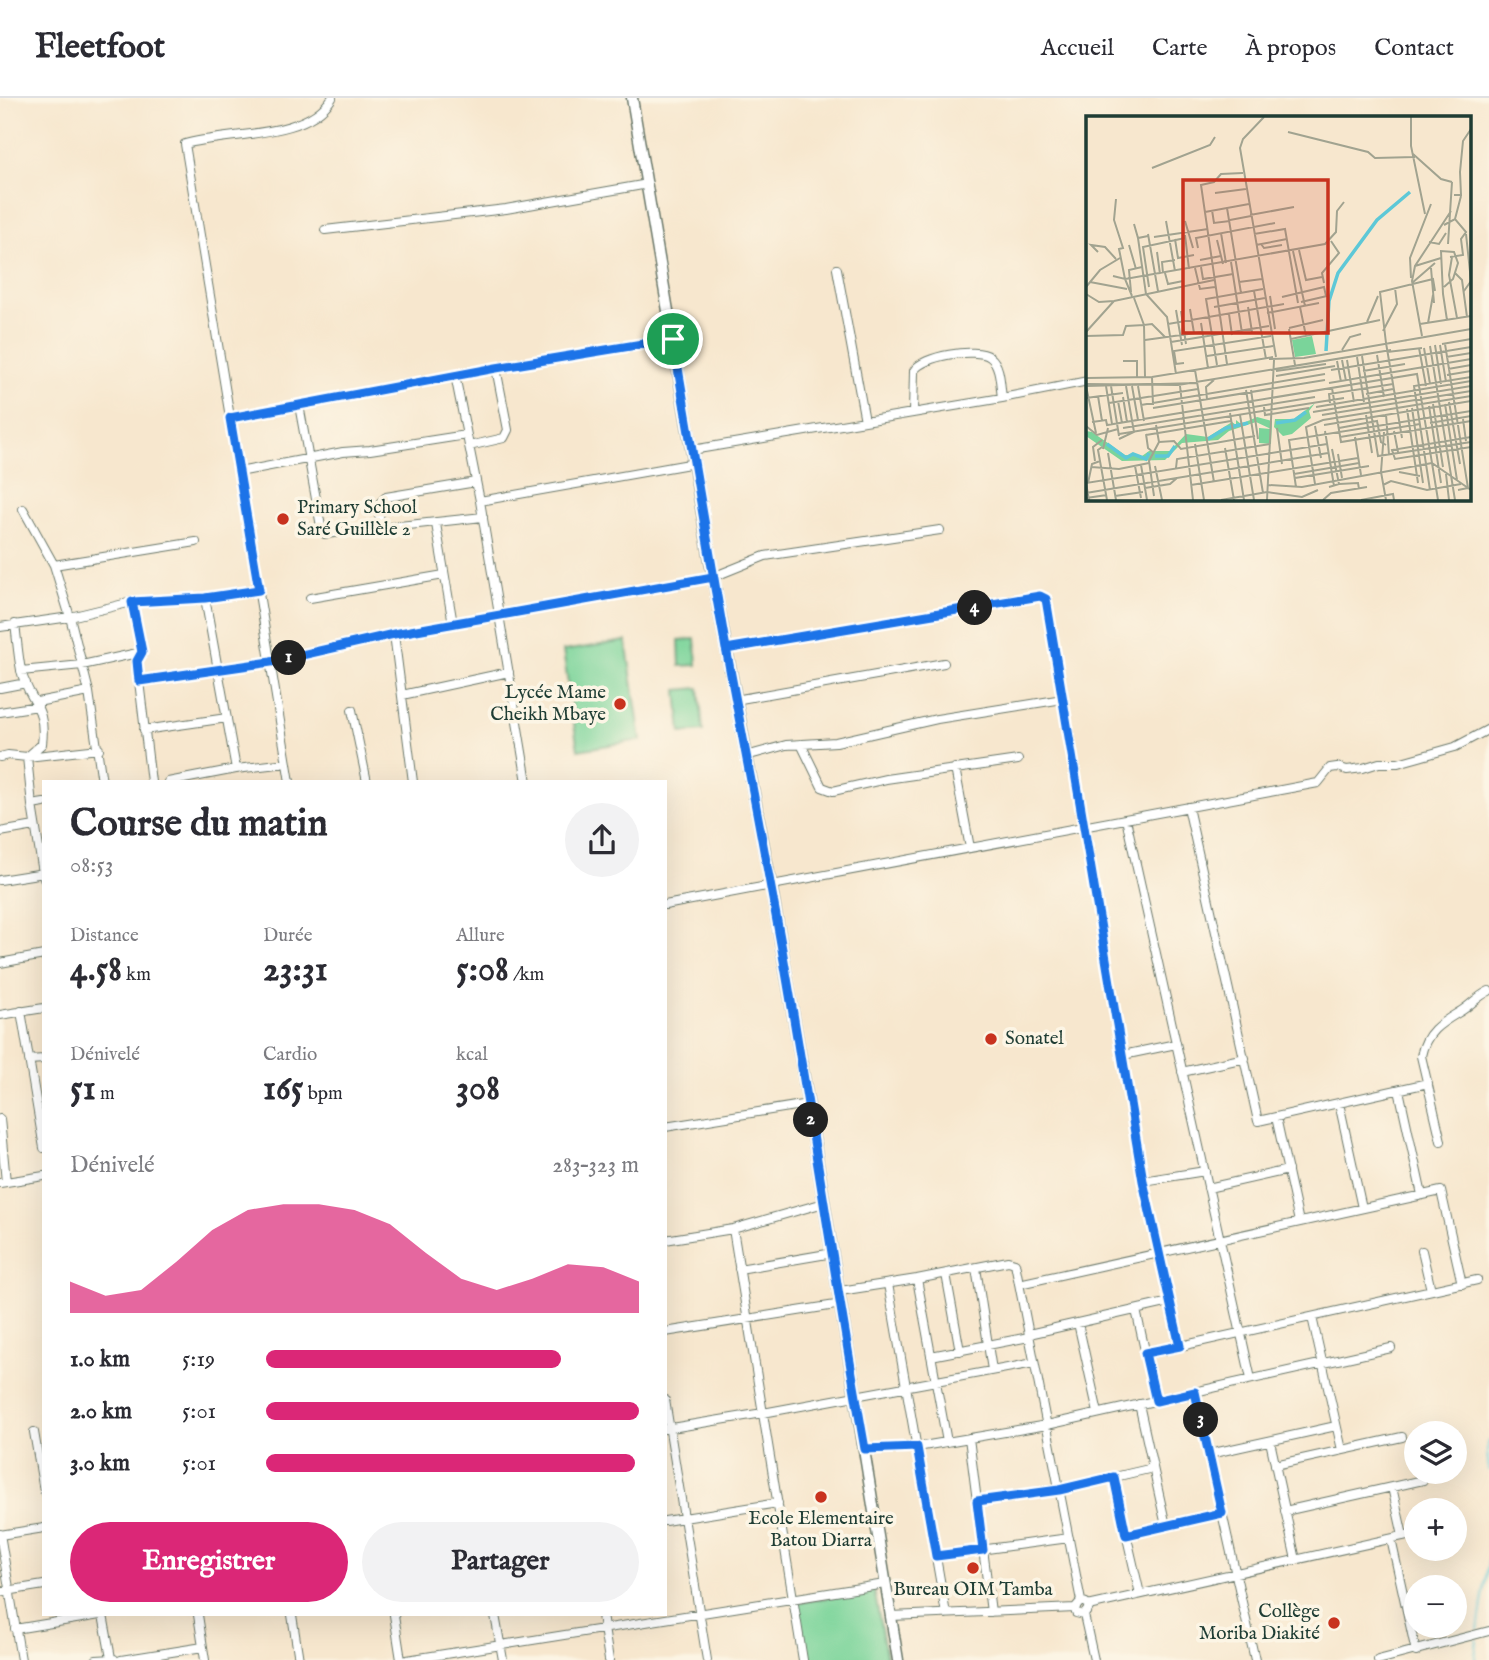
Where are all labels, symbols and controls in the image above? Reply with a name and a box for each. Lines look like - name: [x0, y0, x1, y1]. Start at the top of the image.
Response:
- text: Fleetfoot: [35, 27, 165, 69]
- text: Accueil: [1041, 33, 1114, 64]
- text: Carte: [1152, 33, 1208, 64]
- text: À propos: [1246, 33, 1336, 64]
- text: Contact: [1374, 33, 1454, 64]
- inset map: [1086, 116, 1472, 500]
- pin: [643, 309, 703, 369]
- icon: arrive: [654, 320, 692, 358]
- place label: Primary School Saré Guillèle 2: [297, 496, 418, 542]
- marker: Primary School Saré Guillèle 2: [275, 511, 291, 527]
- pin: 4: [958, 590, 992, 626]
- text: 4: [970, 595, 979, 619]
- pin: 1: [272, 640, 306, 676]
- text: 1: [285, 645, 292, 669]
- place label: Lycée Mame Cheikh Mbaye: [490, 681, 606, 727]
- marker: Lycée Mame Cheikh Mbaye: [612, 696, 628, 712]
- text: Course du matin: [70, 801, 328, 849]
- button: share: [565, 803, 639, 877]
- text: 08:53: [70, 851, 113, 880]
- text: Distance: [70, 924, 139, 948]
- text: Durée: [263, 924, 313, 948]
- text: Allure: [456, 924, 505, 948]
- text: 4.58: [70, 948, 122, 993]
- text: 23:31: [263, 948, 328, 993]
- text: 5:08: [456, 948, 509, 993]
- text: km: [122, 963, 151, 987]
- text: /km: [509, 963, 544, 987]
- place label: Sonatel: [1005, 1027, 1064, 1051]
- marker: Sonatel: [983, 1031, 999, 1047]
- text: Dénivelé: [70, 1043, 140, 1067]
- text: Cardio: [263, 1043, 317, 1067]
- text: kcal: [456, 1043, 488, 1067]
- text: 51: [70, 1067, 96, 1112]
- text: 165: [263, 1067, 304, 1112]
- text: 308: [456, 1067, 500, 1112]
- text: m: [96, 1082, 115, 1106]
- text: bpm: [304, 1082, 343, 1106]
- pin: 2: [794, 1102, 828, 1138]
- text: 2: [806, 1107, 815, 1131]
- text: Dénivelé: [70, 1151, 155, 1180]
- text: 283–323 m: [552, 1151, 639, 1180]
- text: 1.0 km: [70, 1345, 130, 1374]
- text: 5:19: [182, 1345, 215, 1374]
- text: 2.0 km: [70, 1397, 132, 1426]
- text: 5:01: [182, 1397, 216, 1426]
- pin: 3: [1184, 1402, 1218, 1438]
- text: 3: [1197, 1407, 1204, 1431]
- map controls: [1404, 1421, 1467, 1638]
- button: layers: [1404, 1421, 1467, 1484]
- text: 3.0 km: [70, 1449, 130, 1478]
- text: 5:01: [182, 1449, 216, 1478]
- marker: Ecole Elementaire Batou Diarra: [813, 1489, 829, 1505]
- button: +: [1404, 1498, 1467, 1561]
- place label: Ecole Elementaire Batou Diarra: [748, 1507, 894, 1553]
- button: Enregistrer: [70, 1522, 348, 1602]
- button: Partager: [362, 1522, 639, 1602]
- marker: Bureau OIM Tamba: [965, 1560, 981, 1576]
- button: −: [1404, 1575, 1467, 1638]
- place label: Bureau OIM Tamba: [893, 1578, 1054, 1602]
- place label: Collège Moriba Diakité: [1199, 1600, 1320, 1646]
- marker: Collège Moriba Diakité: [1326, 1615, 1342, 1631]

